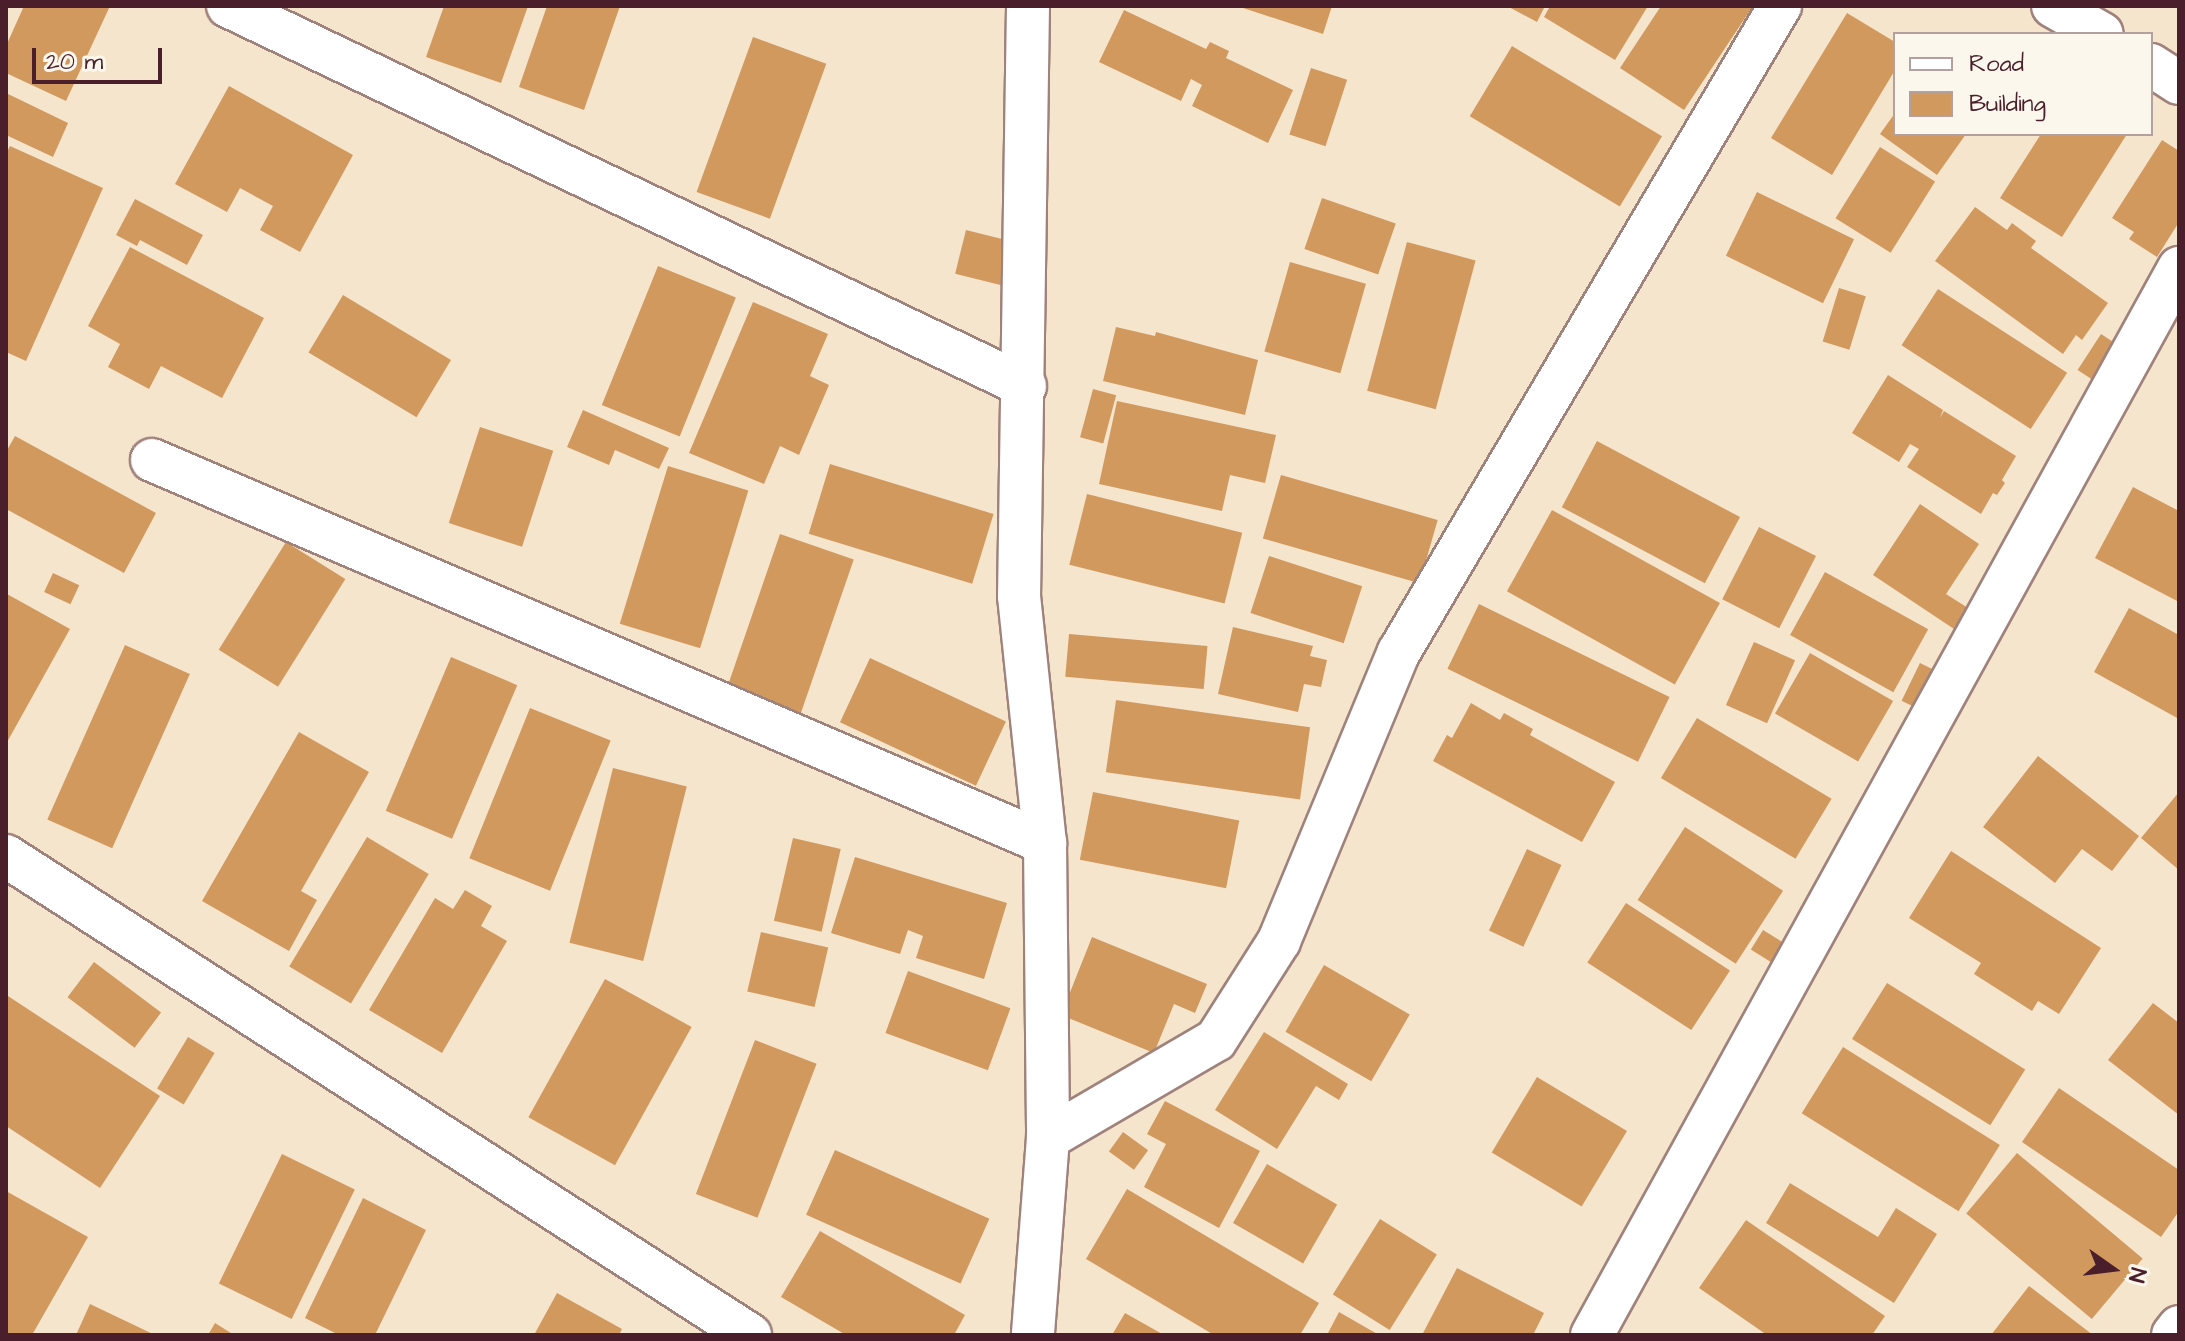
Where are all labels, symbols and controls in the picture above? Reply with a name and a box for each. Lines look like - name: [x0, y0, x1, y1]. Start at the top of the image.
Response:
- scale bar: [36, 32, 166, 82]
- legend: [1893, 32, 2153, 136]
- text: 20 m: [46, 45, 103, 79]
- text: Road: [1969, 47, 2024, 81]
- text: Building: [1969, 87, 2046, 121]
- north arrow: [2073, 1229, 2153, 1309]
- text: N: [2120, 1264, 2153, 1285]

